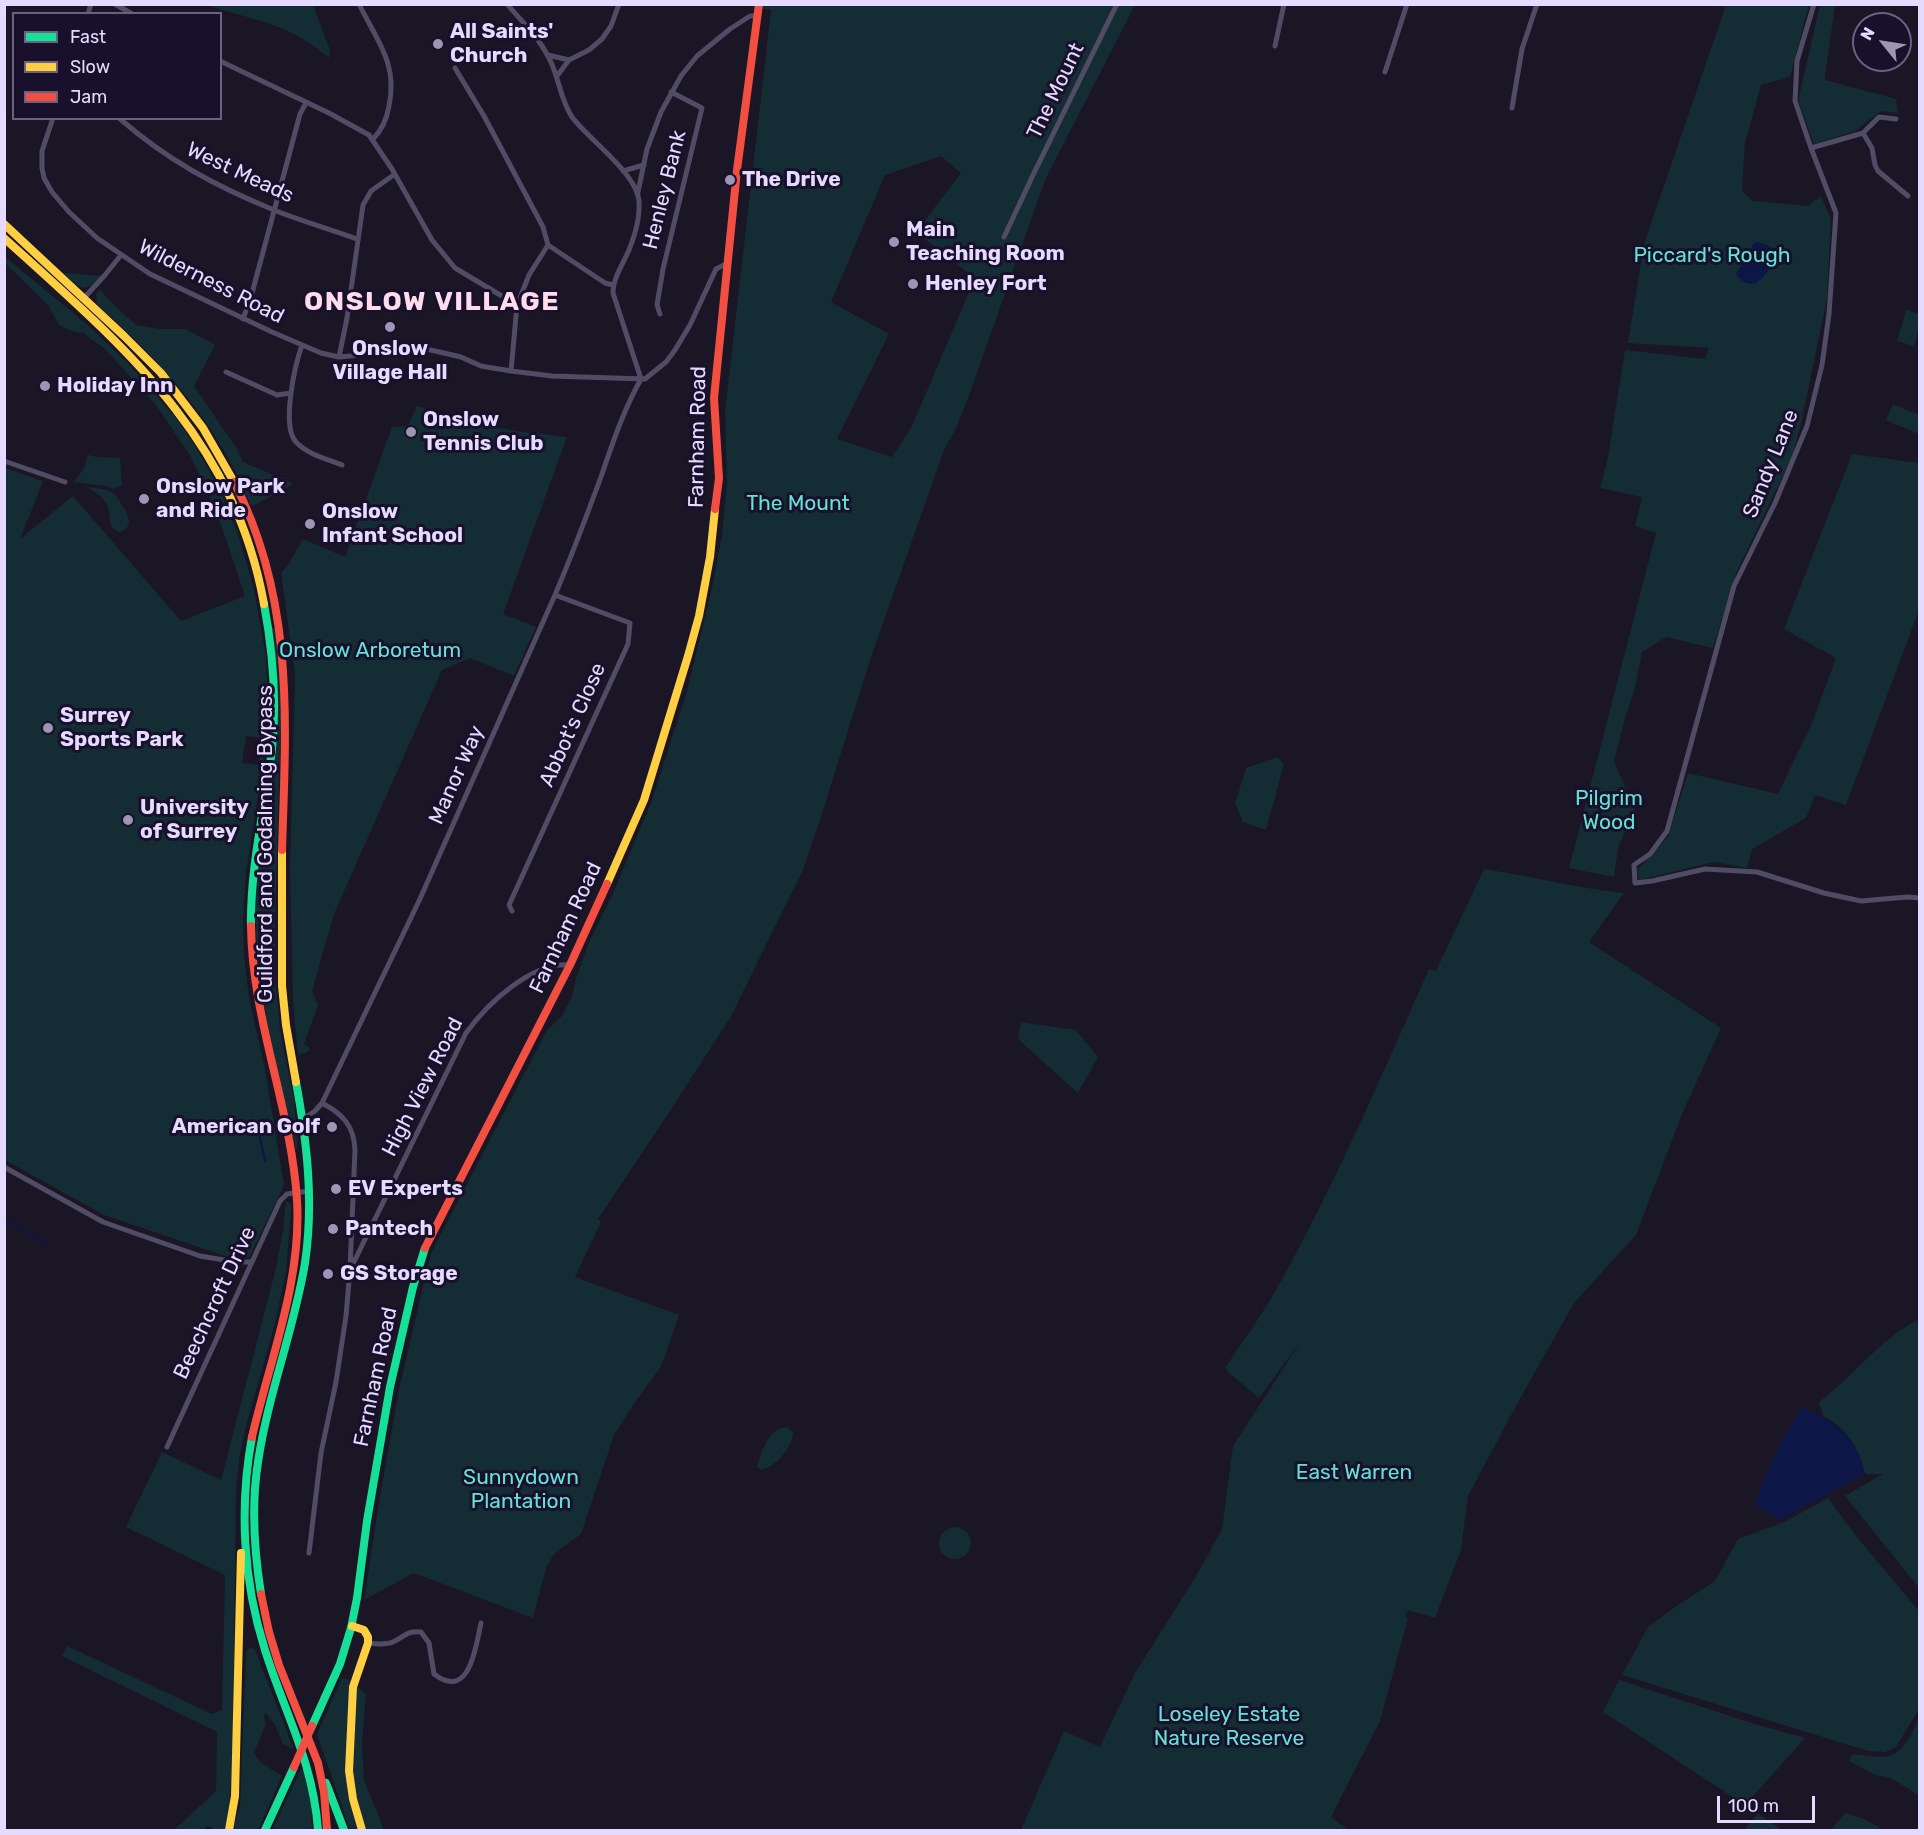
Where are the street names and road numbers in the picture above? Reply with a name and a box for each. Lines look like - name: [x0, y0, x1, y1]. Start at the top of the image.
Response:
- street label: The Mount: [1022, 39, 1090, 143]
- street label: Henley Bank: [638, 128, 692, 252]
- street label: West Meads: [182, 137, 298, 209]
- street label: Wilderness Road: [134, 234, 288, 330]
- street label: Farnham Road: [684, 366, 712, 508]
- street label: Sandy Lane: [1738, 406, 1804, 522]
- street label: Abbot's Close: [534, 659, 612, 791]
- street label: Guildford and Godalming Bypass: [253, 685, 279, 1003]
- street label: Manor Way: [424, 722, 490, 828]
- street label: Farnham Road: [525, 858, 607, 998]
- street label: High View Road: [377, 1013, 469, 1161]
- street label: Beechcroft Drive: [169, 1223, 261, 1383]
- street label: Farnham Road: [349, 1305, 403, 1449]

